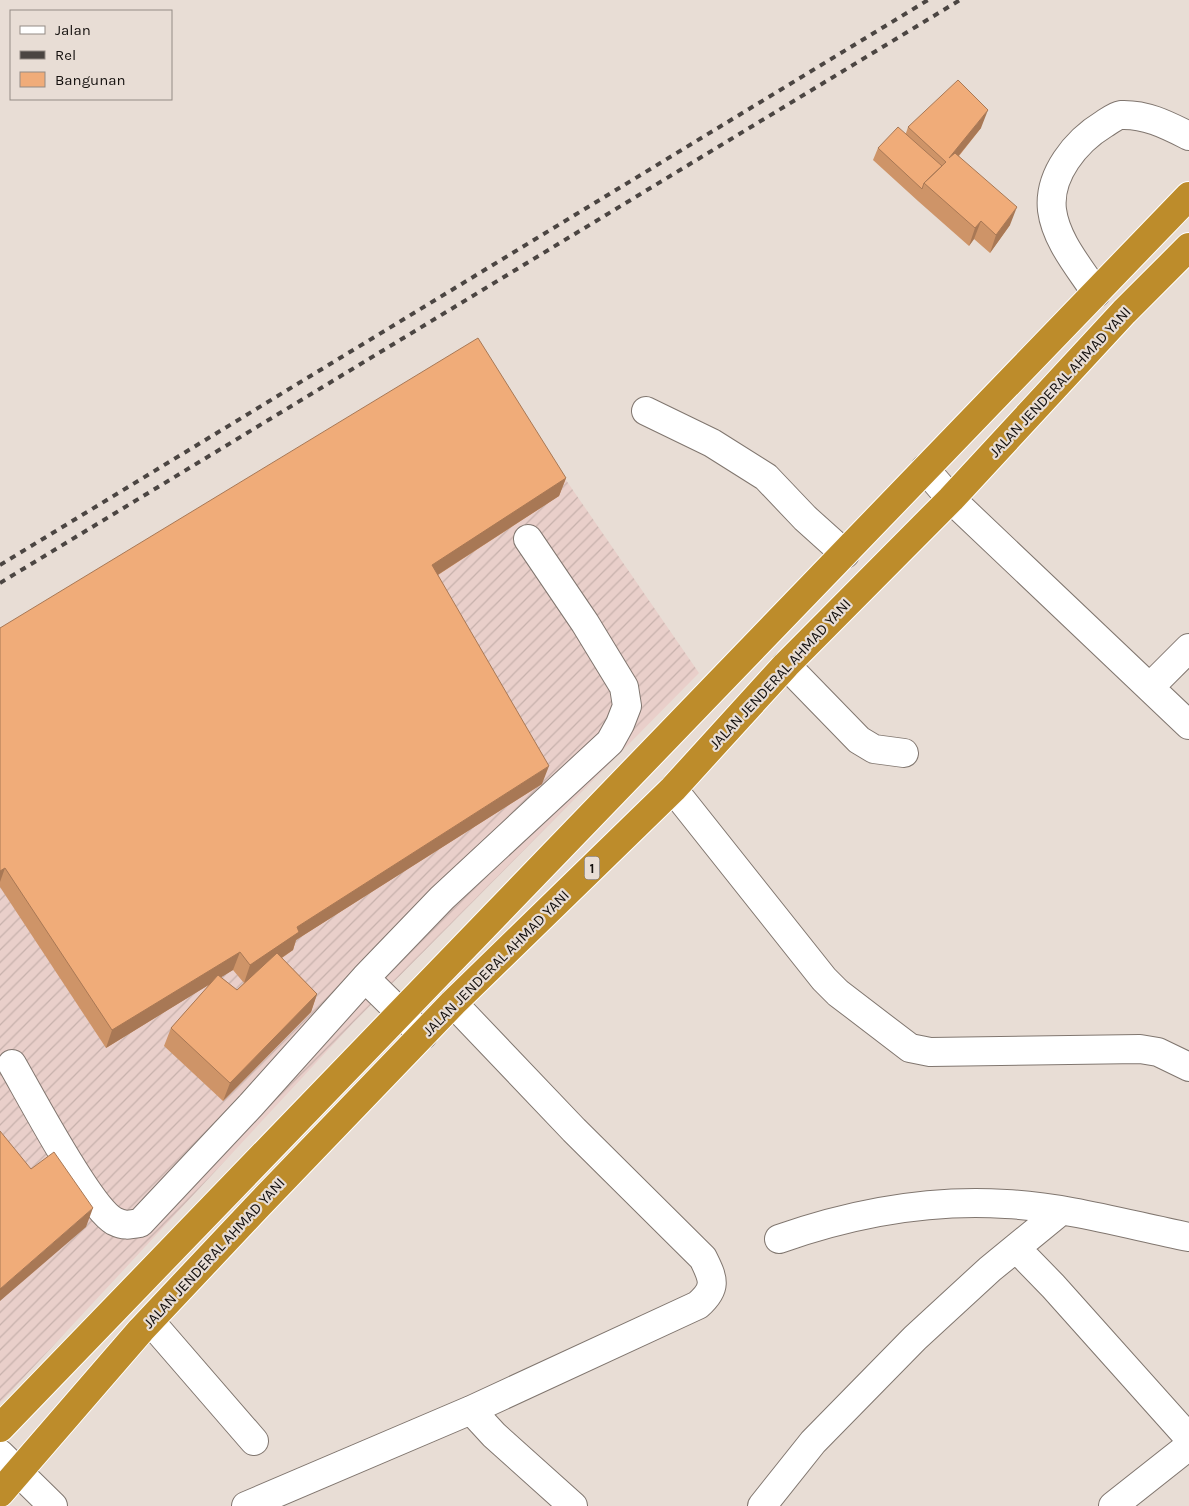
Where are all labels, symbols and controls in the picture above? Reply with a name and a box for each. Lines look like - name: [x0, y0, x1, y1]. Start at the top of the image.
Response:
- legend: [10, 10, 172, 100]
- text: Jalan: [55, 21, 91, 39]
- text: Rel: [55, 46, 76, 64]
- text: Bangunan: [55, 71, 126, 89]
- street label: JALAN JENDERAL AHMAD YANI: [985, 303, 1135, 461]
- street label: JALAN JENDERAL AHMAD YANI: [705, 595, 855, 753]
- road number: 1: [584, 856, 600, 880]
- street label: JALAN JENDERAL AHMAD YANI: [419, 886, 573, 1040]
- street label: JALAN JENDERAL AHMAD YANI: [139, 1174, 289, 1332]

